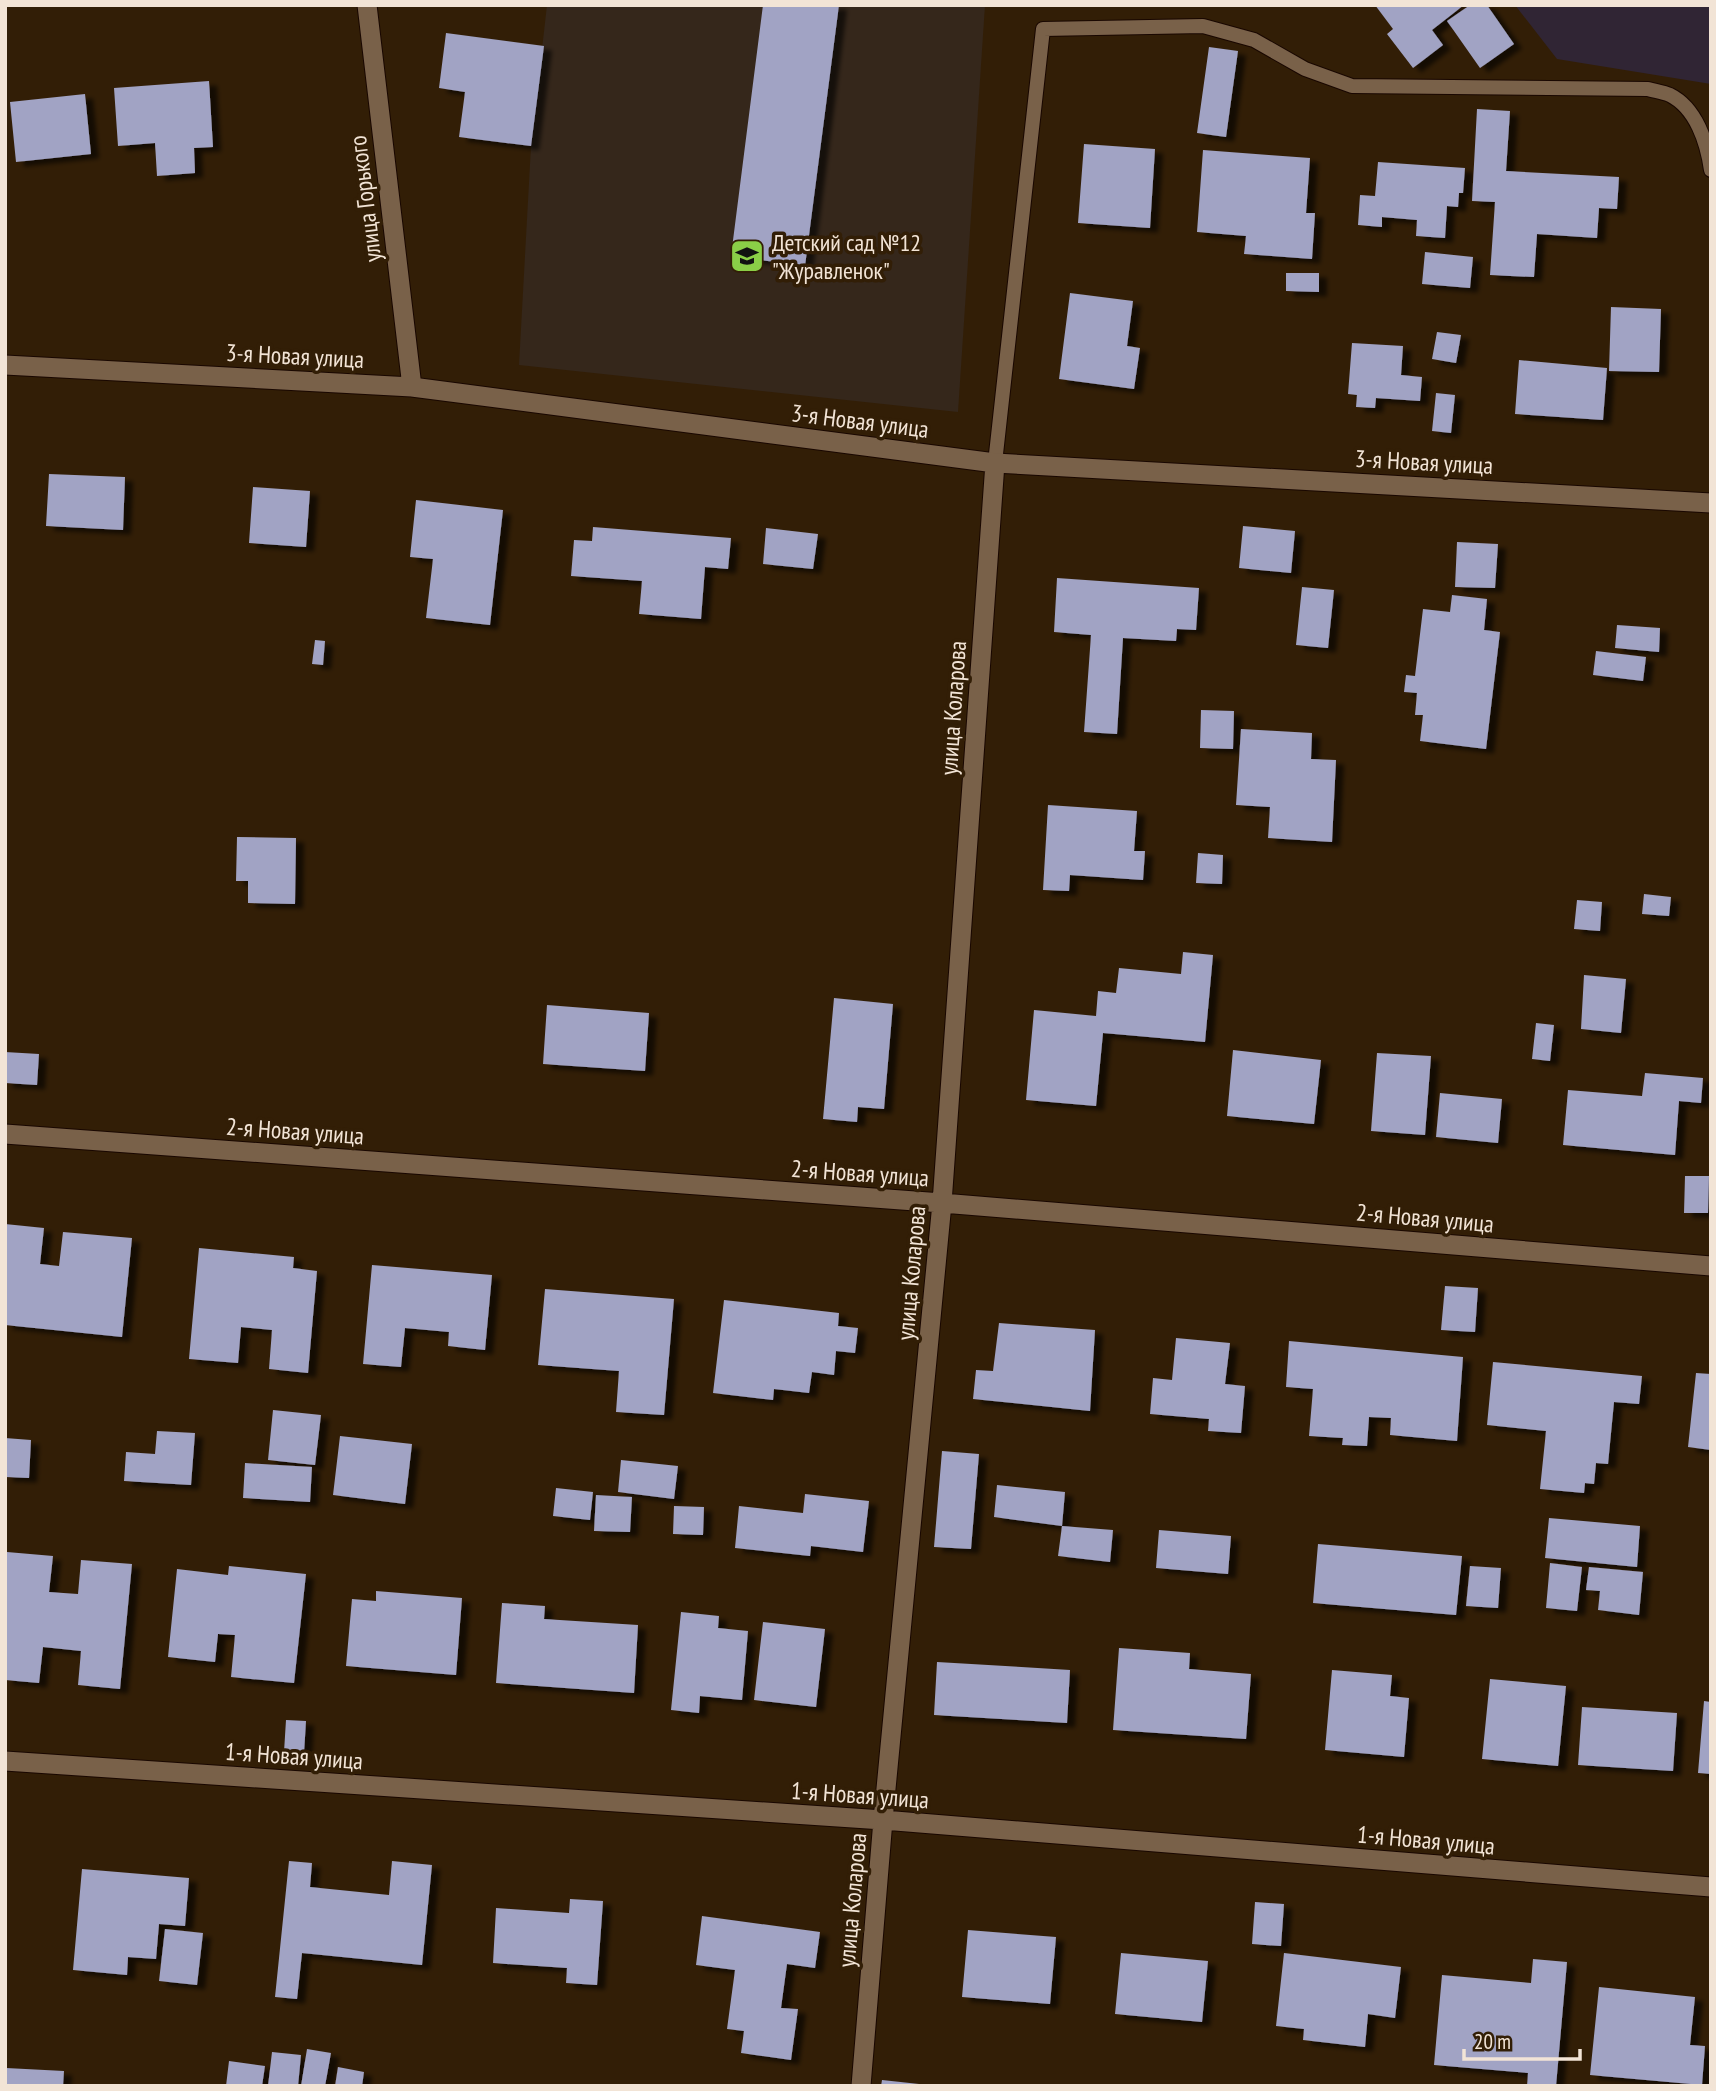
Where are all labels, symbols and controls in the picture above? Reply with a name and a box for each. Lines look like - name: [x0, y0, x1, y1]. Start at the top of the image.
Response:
- street label: улица Горького: [342, 134, 388, 264]
- place label: Детский сад №12 "Журавленок": [772, 227, 921, 286]
- school or university icon: Детский сад №12 "Журавленок": [728, 237, 766, 275]
- street label: 3-я Новая улица: [225, 337, 365, 375]
- street label: 3-я Новая улица: [790, 397, 930, 445]
- street label: 3-я Новая улица: [1354, 443, 1494, 481]
- street label: улица Коларова: [933, 640, 973, 776]
- street label: 2-я Новая улица: [225, 1111, 365, 1151]
- street label: 2-я Новая улица: [790, 1153, 930, 1193]
- street label: 2-я Новая улица: [1355, 1197, 1495, 1239]
- street label: улица Коларова: [890, 1204, 932, 1342]
- street label: 1-я Новая улица: [224, 1736, 364, 1776]
- street label: 1-я Новая улица: [790, 1775, 930, 1815]
- street label: 1-я Новая улица: [1356, 1819, 1496, 1861]
- street label: улица Коларова: [831, 1831, 873, 1969]
- scale bar: [1464, 2018, 1580, 2062]
- text: 20 m: [1474, 2028, 1511, 2055]

